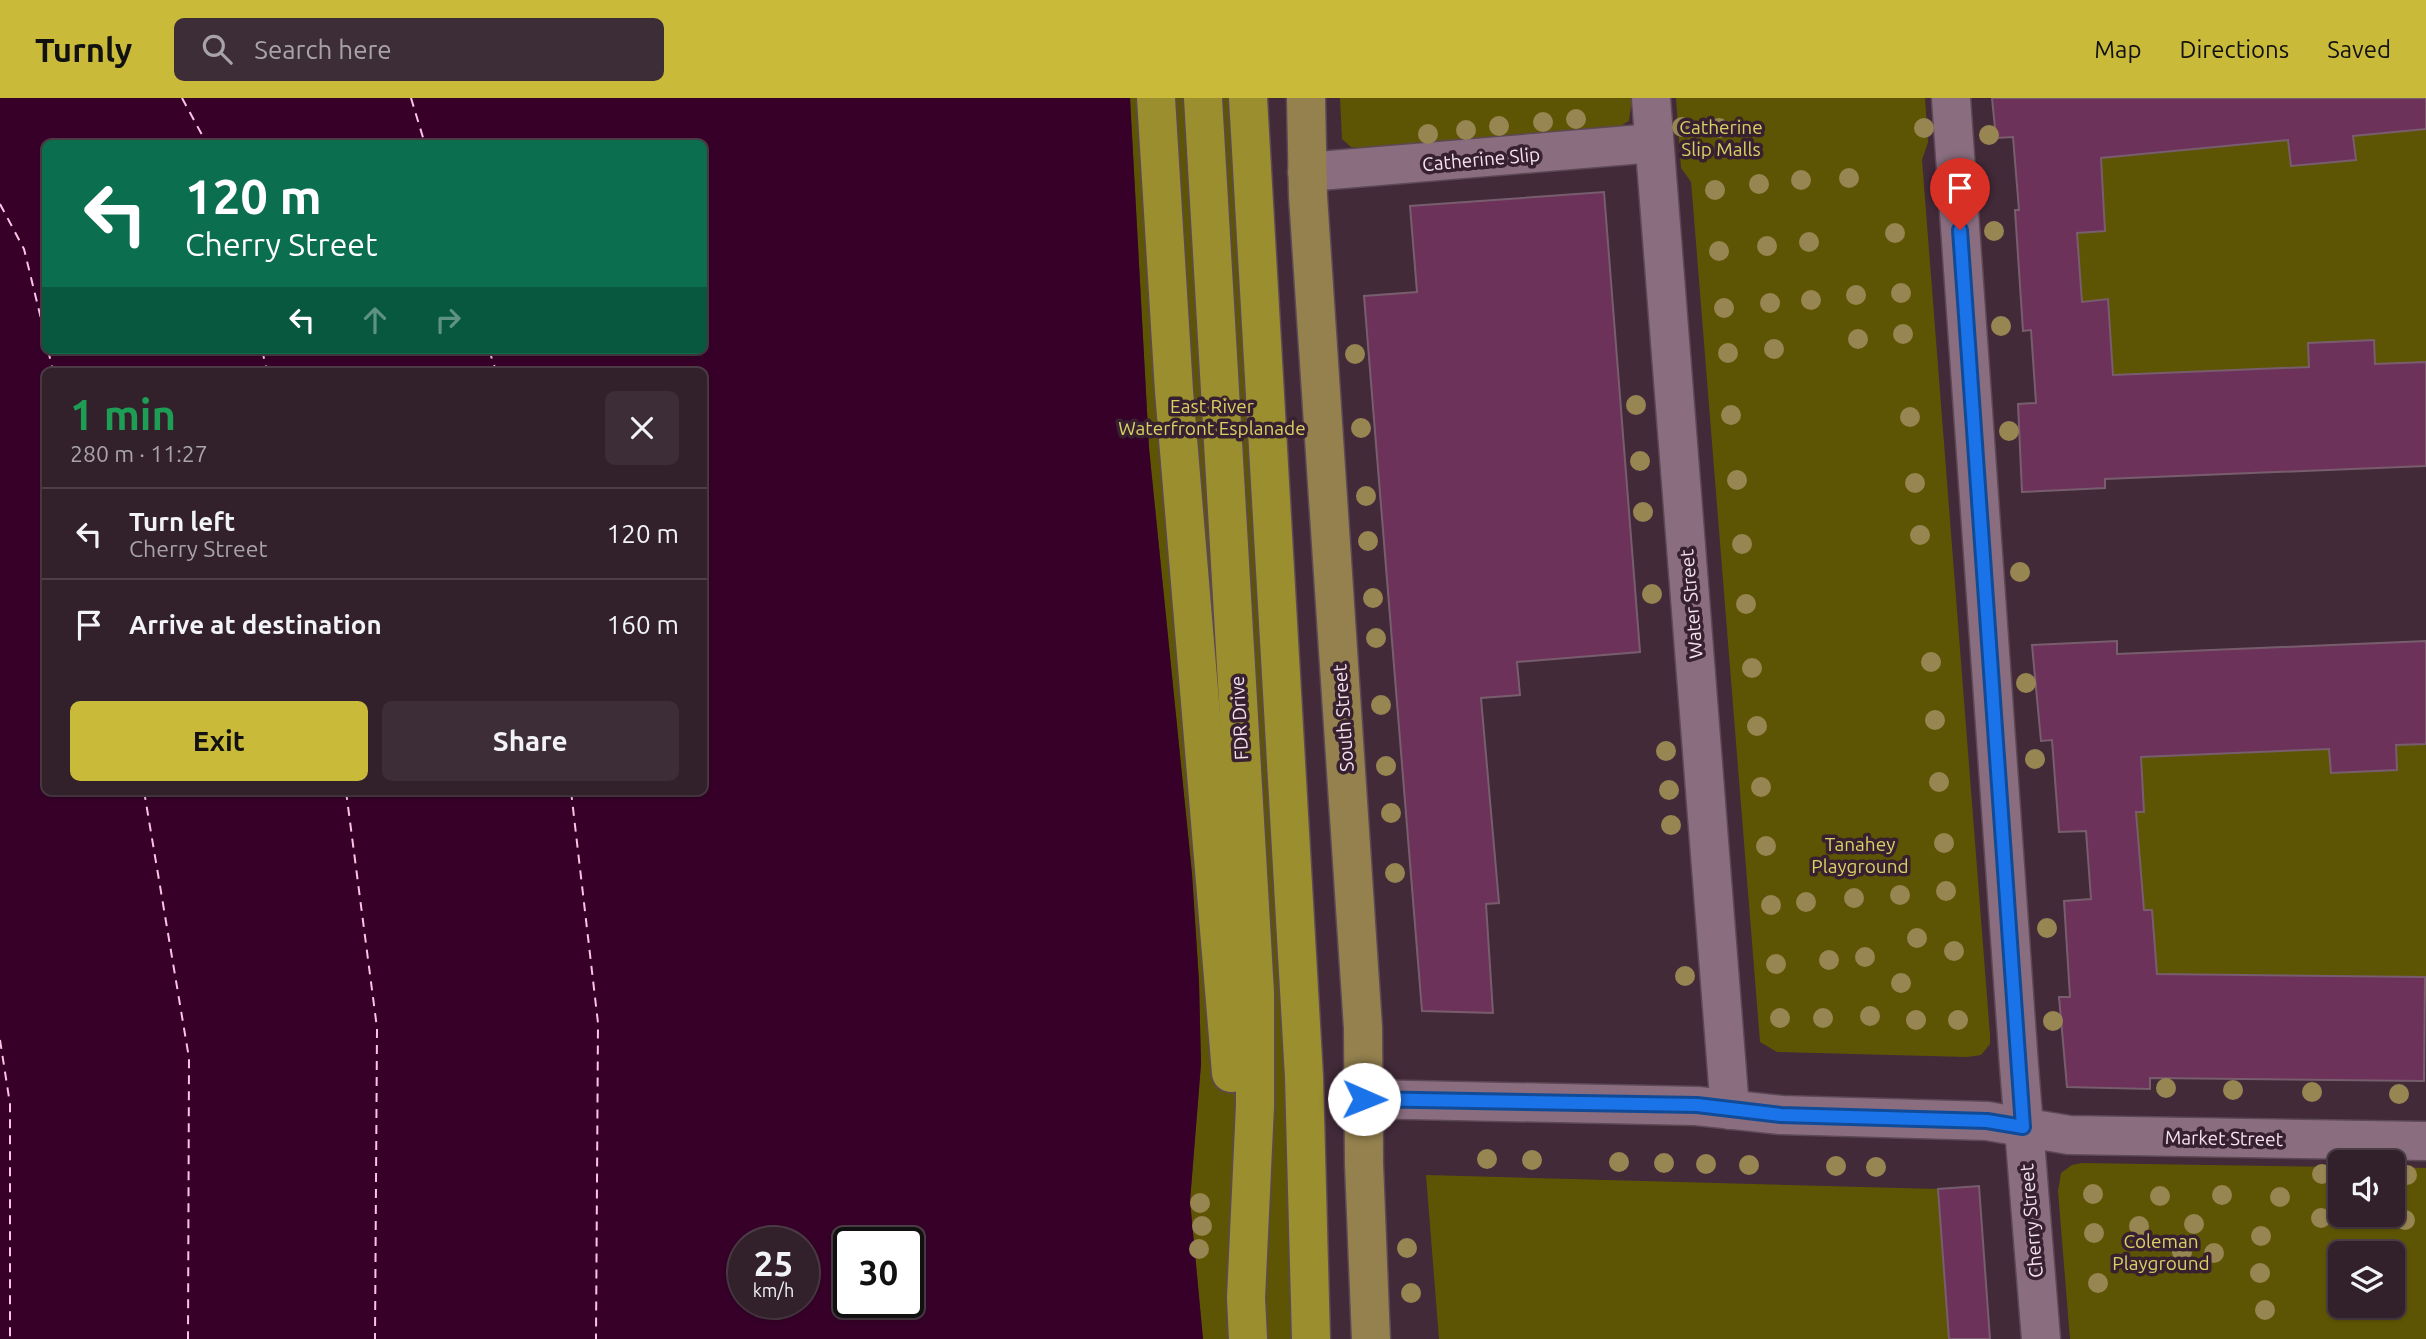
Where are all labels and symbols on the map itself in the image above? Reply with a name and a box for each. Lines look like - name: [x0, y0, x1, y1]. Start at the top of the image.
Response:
- park label: Catherine Slip Malls: [1679, 116, 1763, 160]
- street label: Catherine Slip: [1421, 143, 1541, 175]
- pin: [1930, 158, 1990, 230]
- park label: East River Waterfront Esplanade: [1118, 395, 1306, 439]
- street label: Water Street: [1675, 548, 1707, 659]
- street label: South Street: [1328, 663, 1358, 772]
- street label: FDR Drive: [1226, 675, 1252, 761]
- park label: Tanahey Playground: [1811, 833, 1909, 877]
- position arrow: [1327, 1062, 1401, 1136]
- street label: Market Street: [2165, 1126, 2284, 1150]
- street label: Cherry Street: [2015, 1163, 2047, 1279]
- speed limit sign: 30: [833, 1227, 924, 1318]
- park label: Coleman Playground: [2112, 1230, 2210, 1274]

